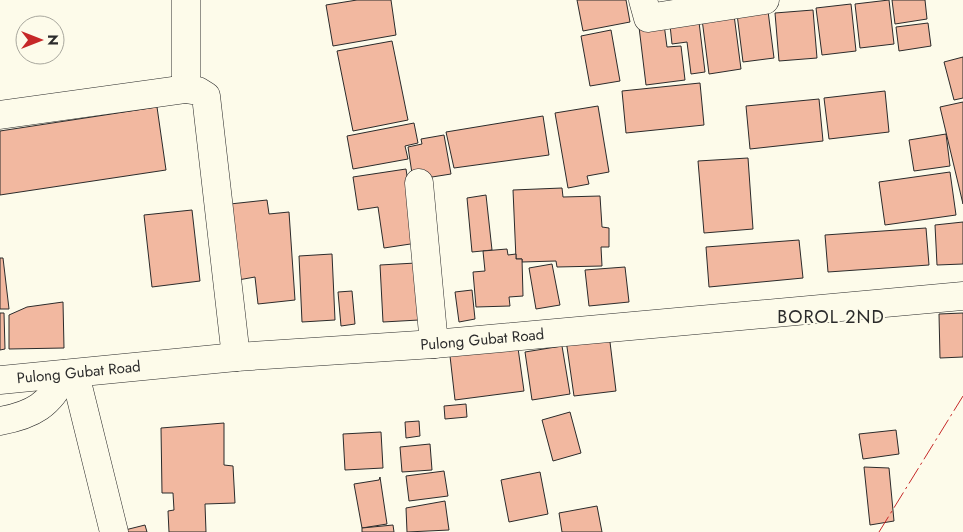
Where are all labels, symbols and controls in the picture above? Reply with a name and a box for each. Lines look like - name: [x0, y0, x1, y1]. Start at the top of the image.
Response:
- north arrow: [15, 15, 65, 65]
- text: N: [43, 34, 63, 46]
- district label: BOROL 2ND: [777, 304, 885, 330]
- street label: Pulong Gubat Road: [420, 323, 545, 356]
- street label: Pulong Gubat Road: [16, 355, 142, 389]

